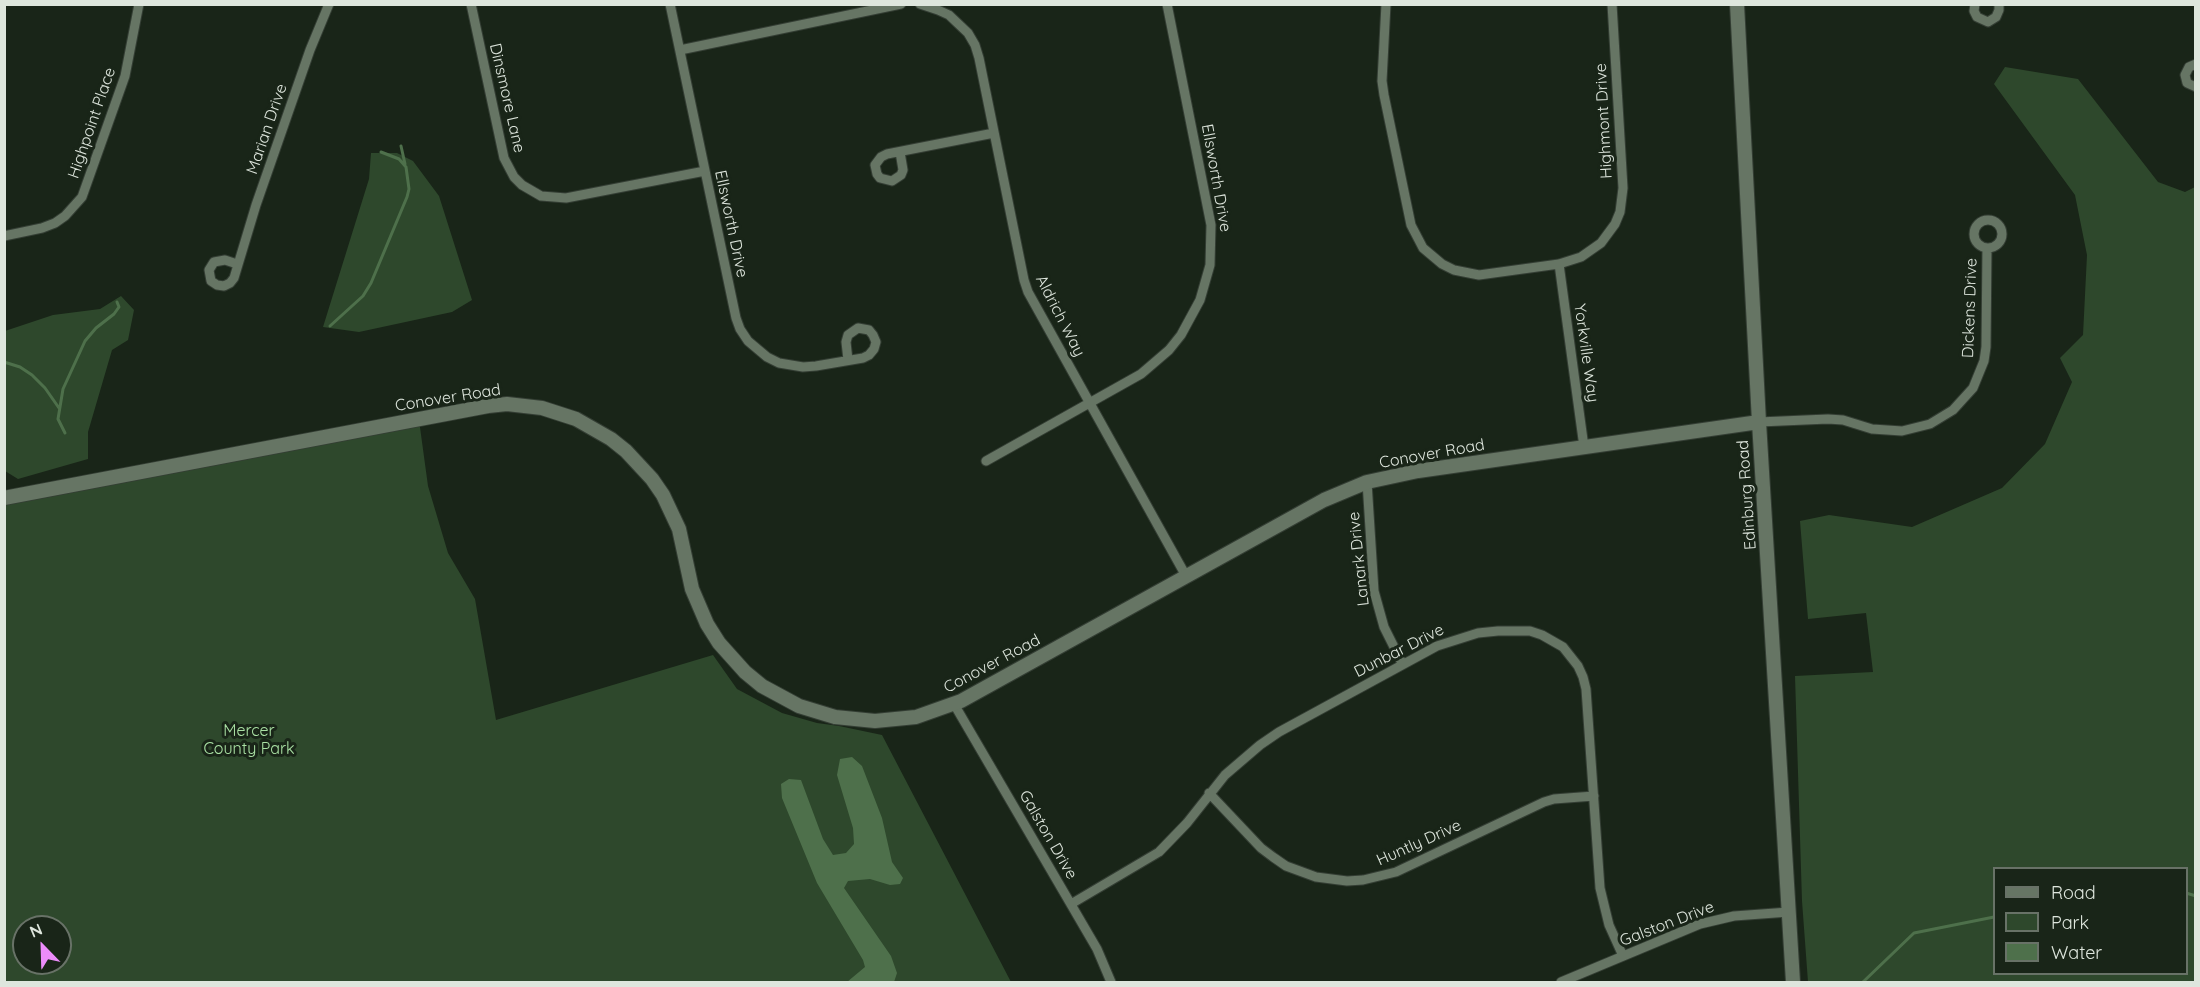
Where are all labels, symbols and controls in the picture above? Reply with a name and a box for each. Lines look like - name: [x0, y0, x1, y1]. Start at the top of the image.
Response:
- street label: Dinsmore Lane: [485, 41, 529, 155]
- street label: Highmont Drive: [1591, 63, 1617, 179]
- street label: Highpoint Place: [64, 65, 120, 181]
- street label: Marian Drive: [243, 81, 291, 177]
- street label: Ellsworth Drive: [1197, 123, 1235, 233]
- street label: Ellsworth Drive: [710, 169, 752, 279]
- street label: Dickens Drive: [1959, 258, 1981, 358]
- street label: Aldrich Way: [1031, 272, 1089, 360]
- street label: Yorkville Way: [1570, 303, 1602, 403]
- street label: Conover Road: [394, 380, 502, 416]
- street label: Conover Road: [1378, 435, 1486, 473]
- street label: Edinburg Road: [1734, 439, 1760, 551]
- street label: Lanark Drive: [1345, 511, 1373, 607]
- street label: Dunbar Drive: [1351, 620, 1447, 682]
- street label: Conover Road: [940, 631, 1044, 697]
- park label: Mercer County Park: [203, 721, 295, 759]
- street label: Galston Drive: [1015, 787, 1081, 883]
- street label: Huntly Drive: [1374, 816, 1464, 870]
- legend: [1993, 867, 2188, 975]
- text: Road: [2051, 881, 2096, 904]
- street label: Galston Drive: [1617, 897, 1717, 951]
- text: Park: [2051, 911, 2089, 934]
- north arrow: [12, 915, 72, 975]
- text: N: [26, 919, 45, 942]
- text: Water: [2051, 941, 2102, 964]

